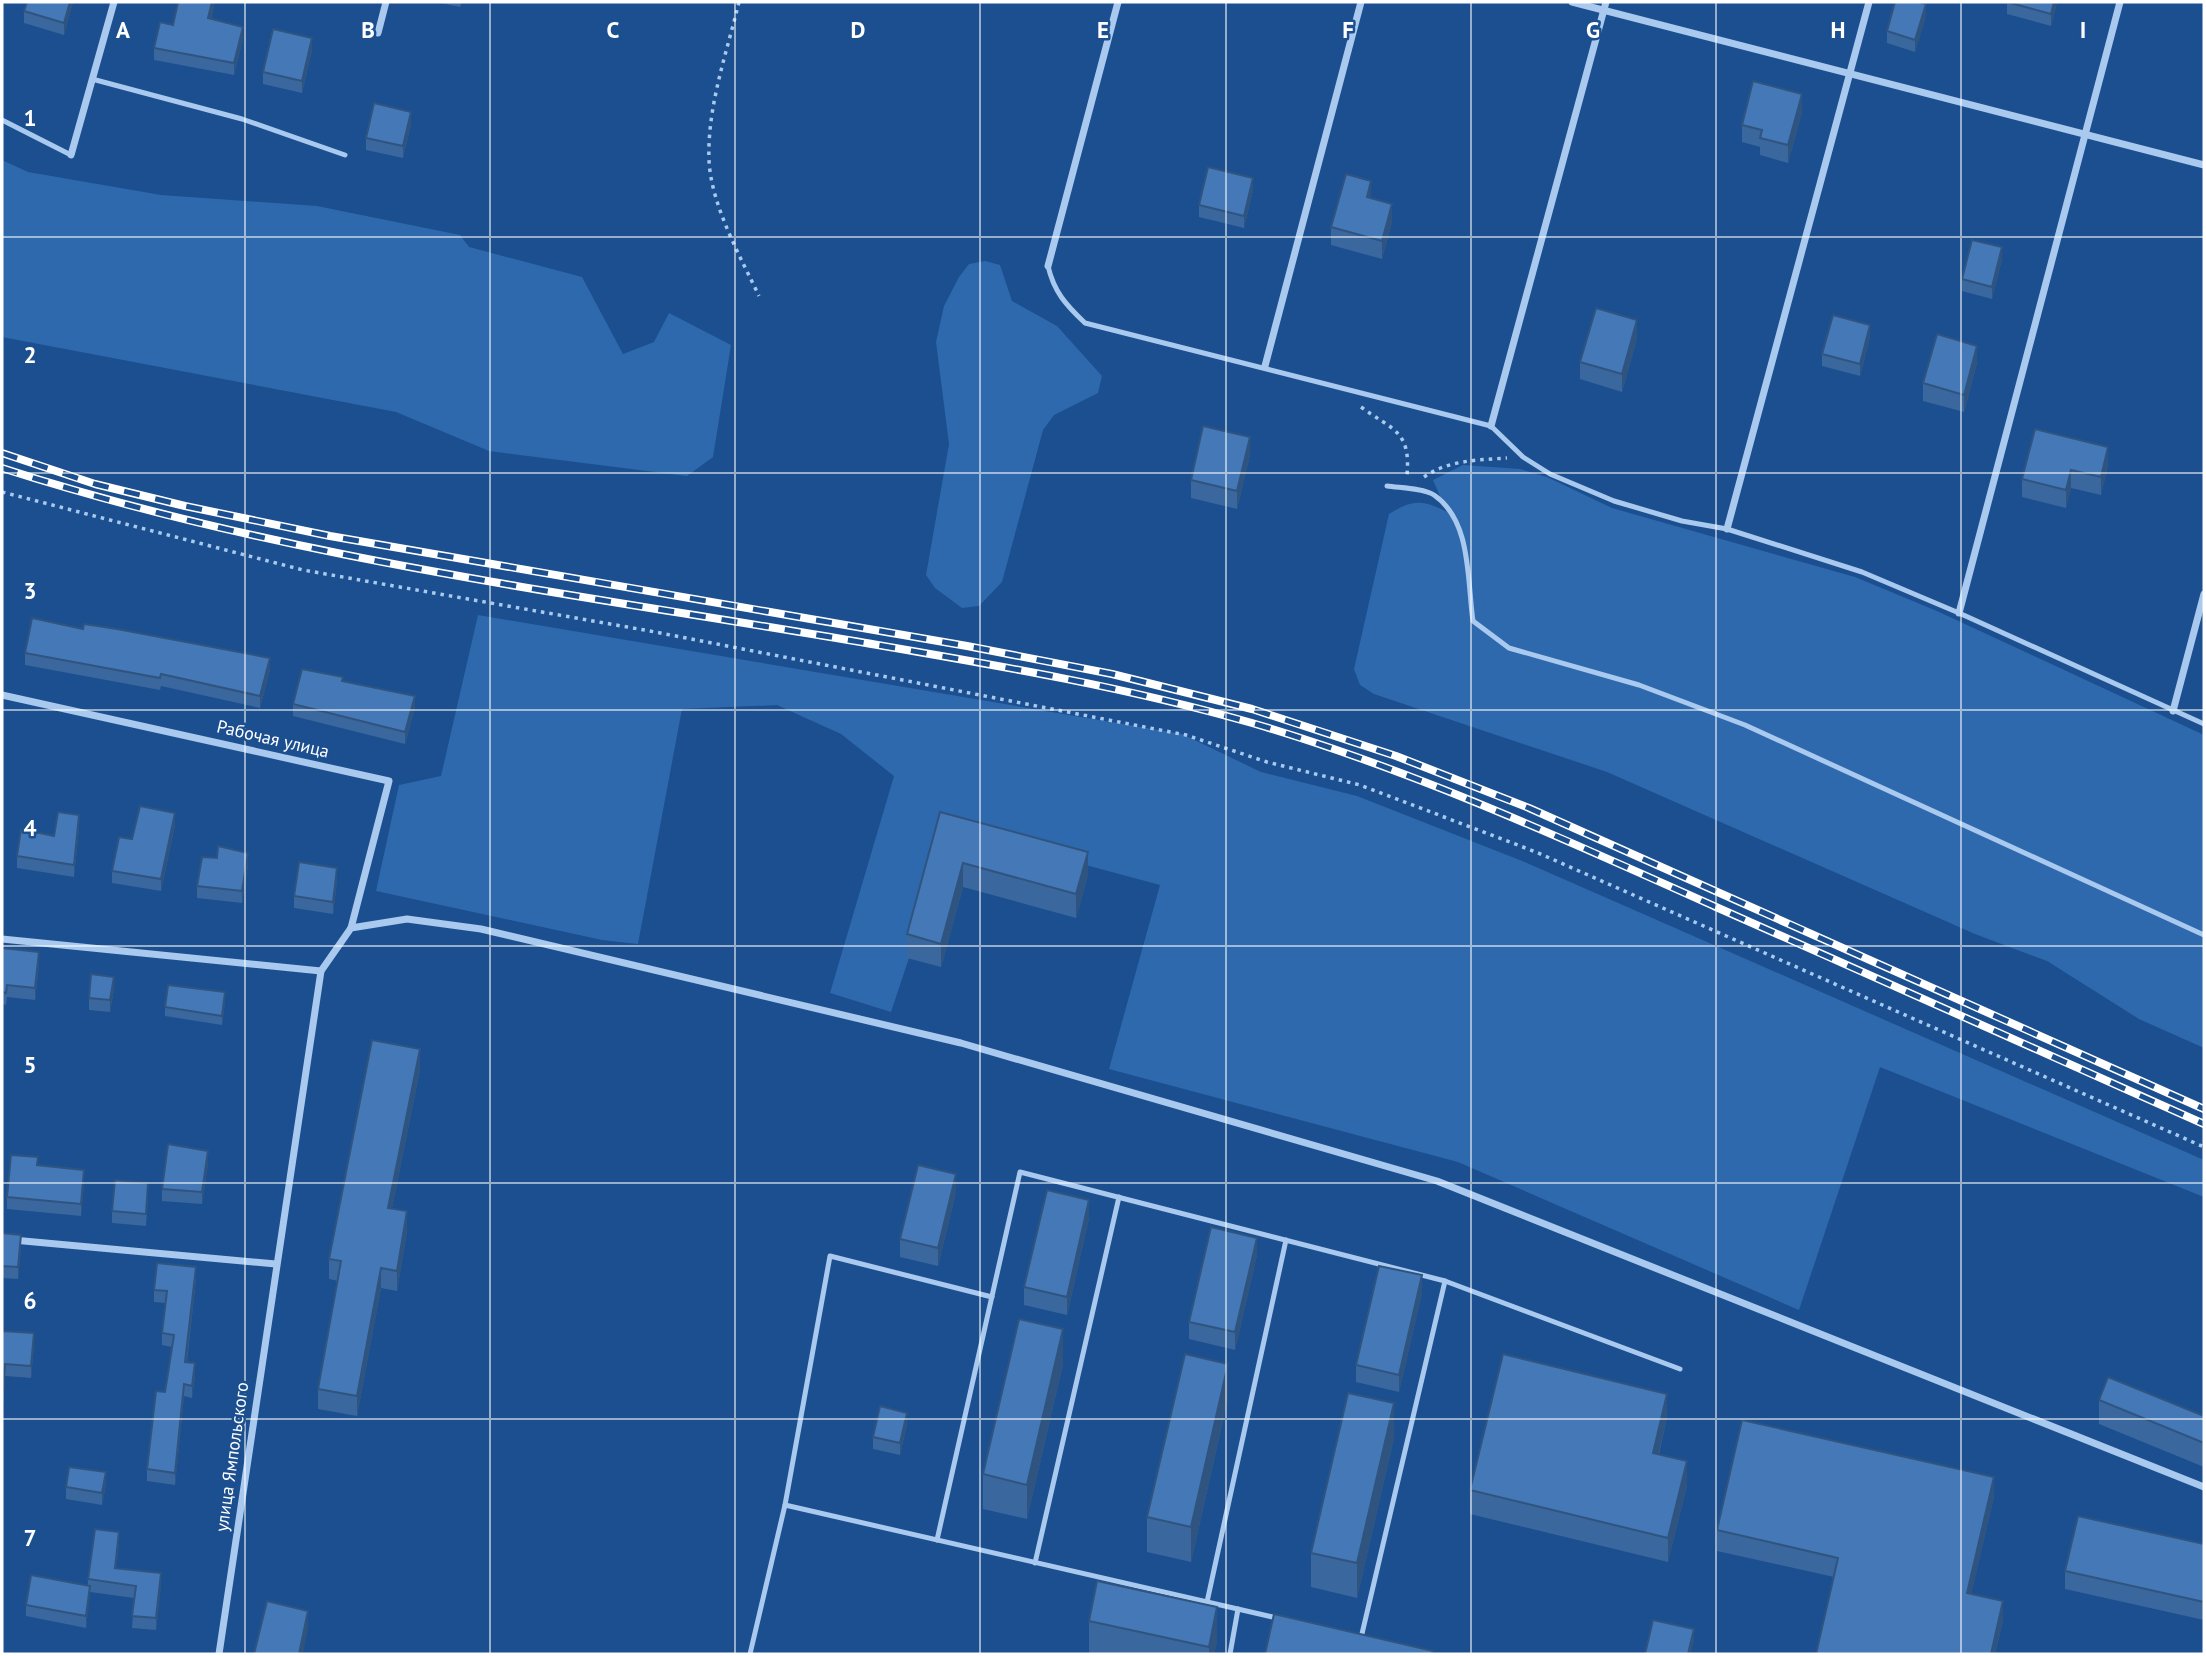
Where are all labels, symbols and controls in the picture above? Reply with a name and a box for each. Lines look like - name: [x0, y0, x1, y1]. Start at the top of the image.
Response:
- text: A: [116, 15, 130, 44]
- text: B: [361, 15, 375, 44]
- text: C: [607, 15, 620, 44]
- text: D: [851, 15, 865, 44]
- text: E: [1097, 15, 1109, 44]
- text: F: [1342, 15, 1354, 44]
- text: G: [1586, 15, 1600, 44]
- text: H: [1831, 15, 1845, 44]
- text: I: [2080, 15, 2086, 44]
- text: 1: [23, 103, 37, 132]
- text: 2: [23, 340, 37, 369]
- text: 3: [23, 576, 37, 605]
- street label: Рабочая улица: [215, 714, 332, 763]
- text: 4: [23, 813, 37, 842]
- text: 5: [23, 1050, 37, 1079]
- text: 6: [23, 1286, 37, 1315]
- street label: улица Ямпольского: [210, 1381, 253, 1533]
- text: 7: [23, 1523, 37, 1552]

